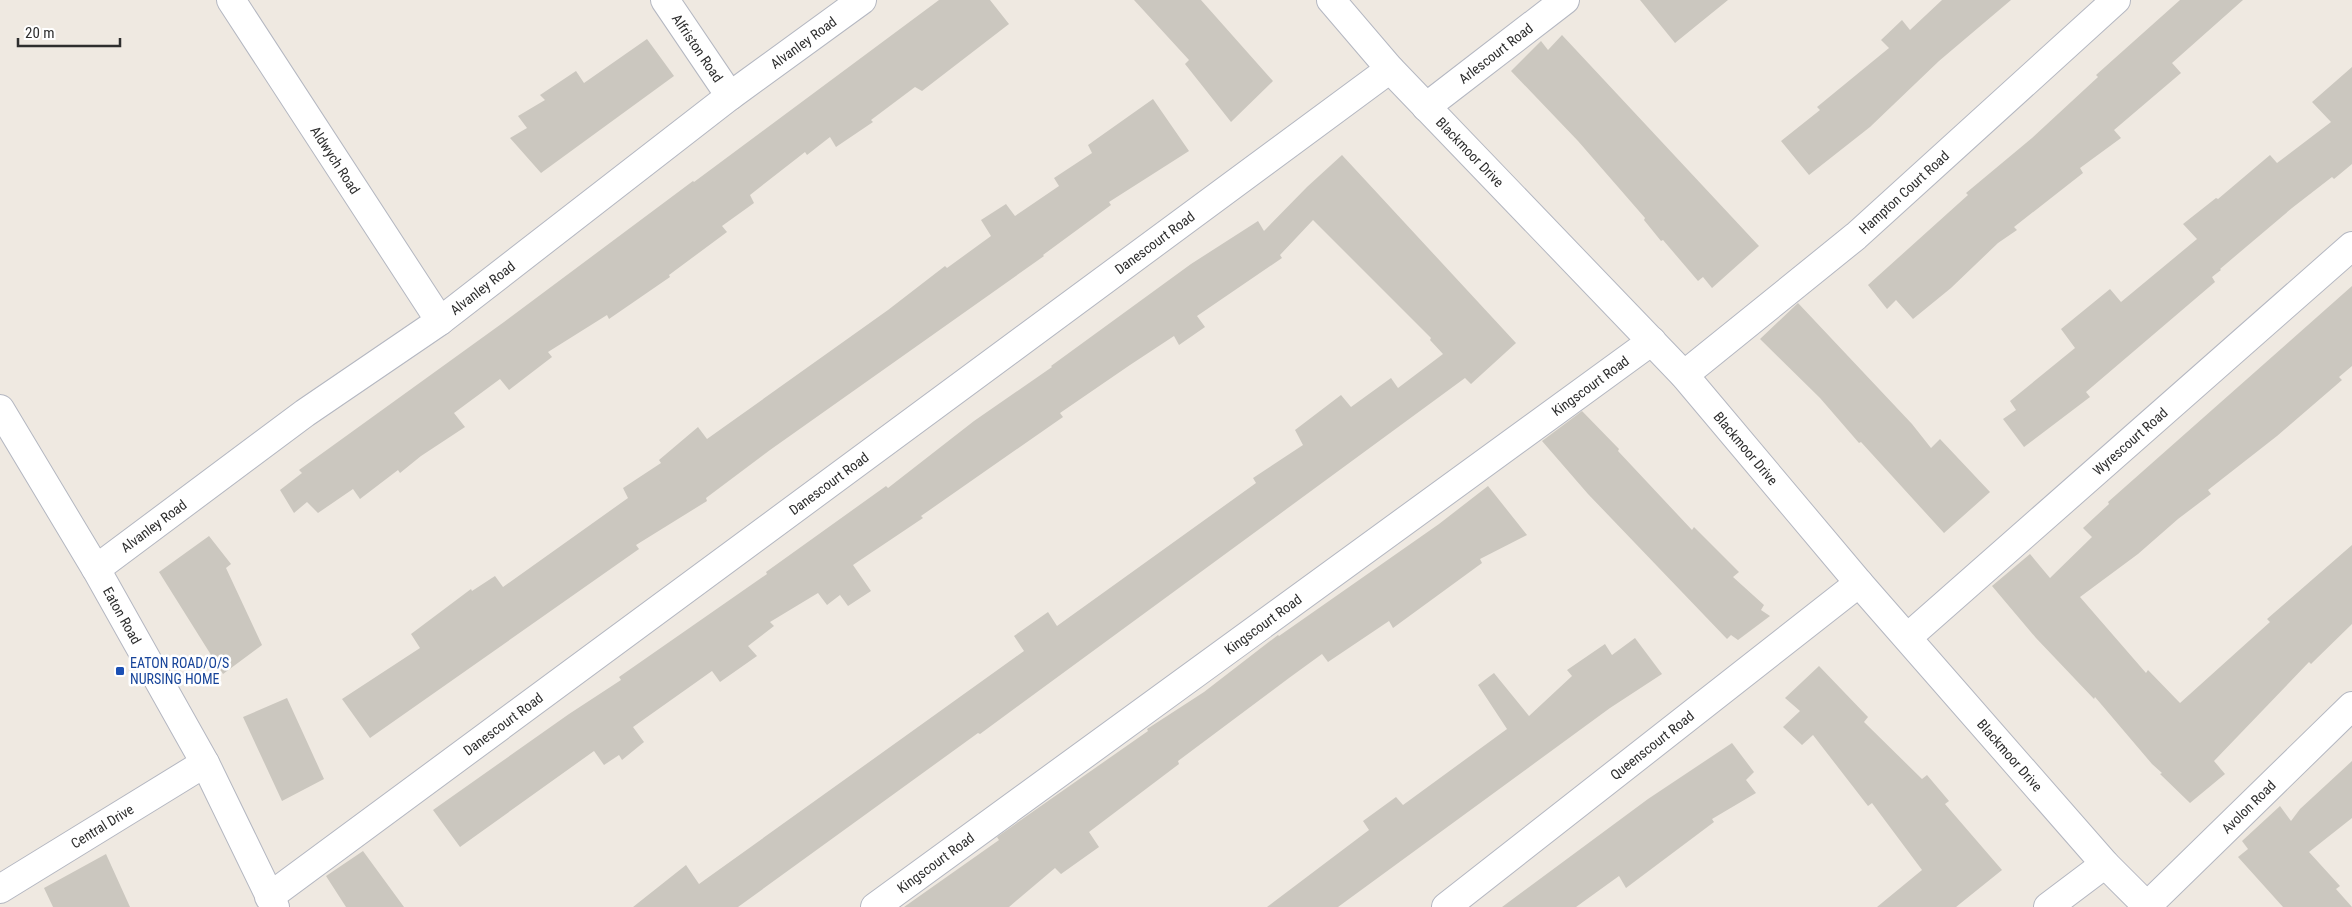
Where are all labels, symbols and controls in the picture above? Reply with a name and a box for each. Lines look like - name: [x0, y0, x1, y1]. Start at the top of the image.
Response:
- street label: Alfriston Road: [669, 11, 726, 85]
- street label: Alvanley Road: [767, 13, 840, 72]
- scale bar: [18, 15, 120, 47]
- street label: Arlescourt Road: [1456, 20, 1536, 87]
- text: 20 m: [25, 24, 55, 42]
- street label: Blackmoor Drive: [1433, 114, 1507, 191]
- street label: Aldwych Road: [307, 123, 363, 197]
- street label: Hampton Court Road: [1856, 148, 1952, 237]
- street label: Danescourt Road: [1112, 208, 1198, 277]
- street label: Alvanley Road: [447, 258, 518, 318]
- street label: Kingscourt Road: [1549, 353, 1632, 419]
- street label: Wyrescourt Road: [2090, 404, 2171, 478]
- street label: Blackmoor Drive: [1710, 409, 1781, 488]
- street label: Danescourt Road: [786, 449, 872, 518]
- street label: Alvanley Road: [118, 496, 190, 556]
- street label: Eaton Road: [100, 584, 145, 647]
- street label: Kingscourt Road: [1221, 591, 1305, 658]
- place label: EATON ROAD/O/S NURSING HOME: [130, 655, 229, 687]
- marker: EATON ROAD/O/S NURSING HOME: [114, 665, 126, 677]
- street label: Danescourt Road: [460, 689, 546, 759]
- street label: Queenscourt Road: [1607, 708, 1697, 783]
- street label: Blackmoor Drive: [1974, 716, 2046, 795]
- street label: Avolon Road: [2218, 777, 2279, 837]
- street label: Central Drive: [68, 801, 137, 851]
- street label: Kingscourt Road: [894, 829, 977, 896]

